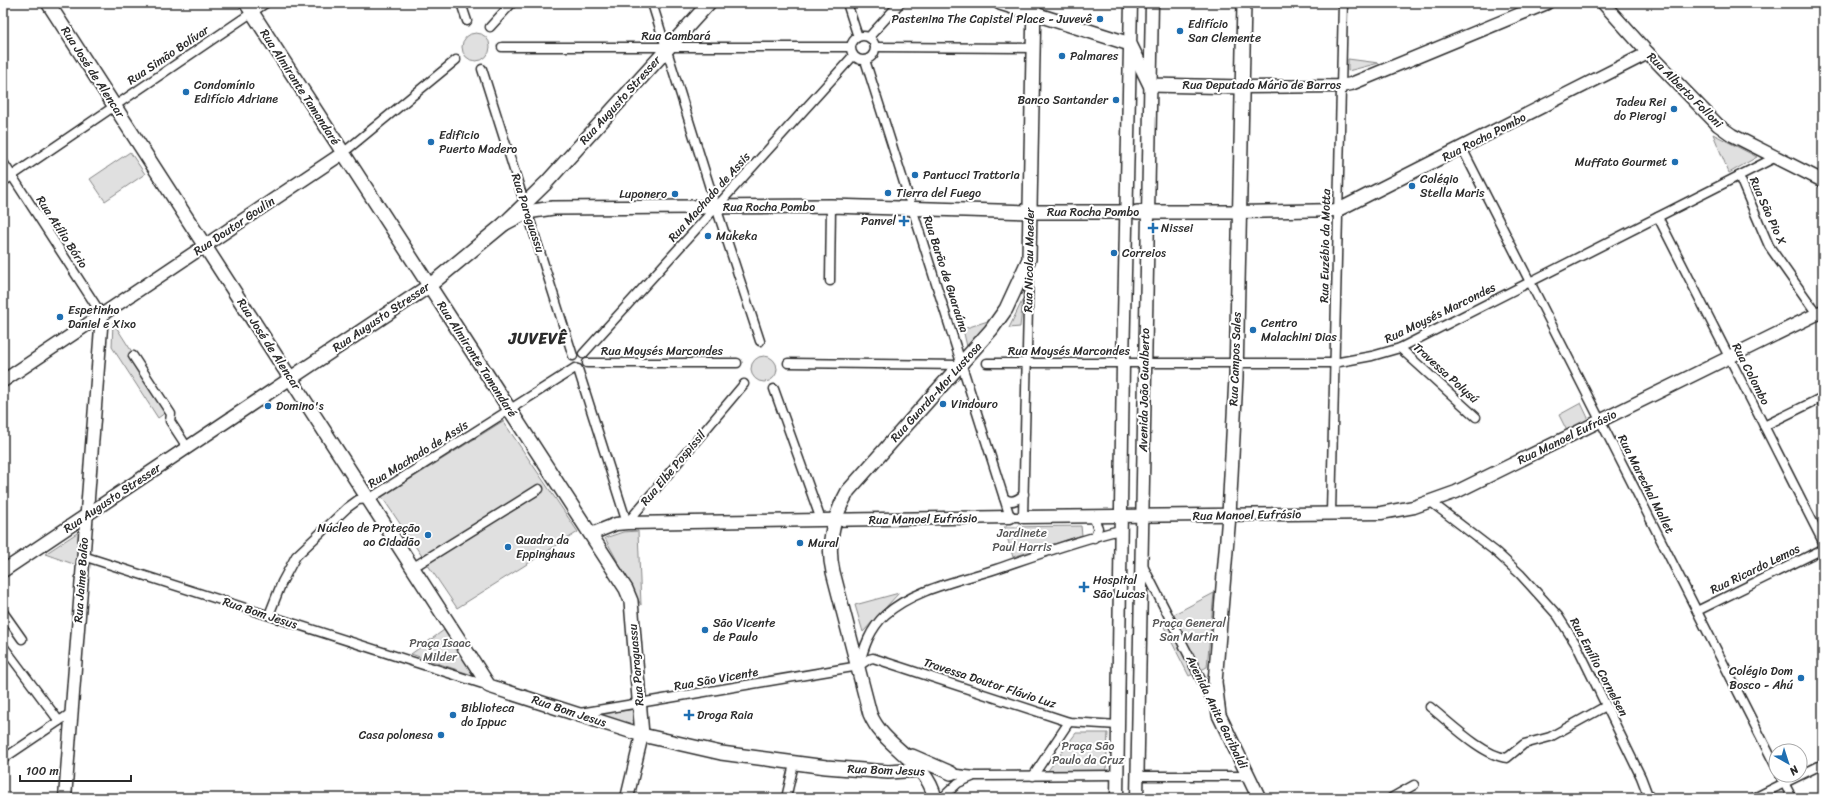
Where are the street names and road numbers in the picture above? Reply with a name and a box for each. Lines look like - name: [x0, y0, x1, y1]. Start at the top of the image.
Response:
- street label: Rua Simão Bolívar: [122, 19, 215, 91]
- street label: Rua José de Alencar: [55, 22, 132, 123]
- street label: Rua Almirante Tamandaré: [254, 24, 346, 150]
- street label: Rua Cambará: [642, 25, 710, 47]
- street label: Rua Alberto Folloni: [1642, 47, 1729, 134]
- street label: Rua Augusto Stresser: [574, 49, 667, 150]
- street label: Rua Deputado Mário de Barros: [1183, 74, 1342, 96]
- street label: Rua Rocha Pombo: [1438, 106, 1530, 168]
- street label: Rua Machado de Assis: [662, 146, 756, 247]
- street label: Rua Paraguassu: [505, 170, 551, 256]
- street label: Rua São Pio X: [1743, 173, 1793, 249]
- street label: Rua Euzébio da Motta: [1313, 188, 1337, 303]
- street label: Rua Doutor Goulin: [189, 190, 280, 262]
- street label: Rua Atílio Bório: [30, 191, 94, 273]
- street label: Rua Rocha Pombo: [723, 196, 815, 218]
- street label: Rua Rocha Pombo: [1047, 201, 1139, 223]
- street label: Rua Nicolau Maeder: [1017, 206, 1041, 313]
- street label: Rua Barão de Guaraúna: [917, 213, 975, 335]
- street label: Rua Augusto Stresser: [327, 275, 435, 358]
- street label: Rua Moysés Marcondes: [1380, 276, 1500, 350]
- street label: Rua José de Alencar: [231, 294, 308, 395]
- street label: Rua Almirante Tamandaré: [431, 296, 523, 422]
- street label: Rua Campos Sales: [1222, 311, 1248, 407]
- street label: Avenida João Gualberto: [1132, 328, 1156, 453]
- street label: Rua Guarda-Mor Lustosa: [885, 337, 987, 447]
- street label: Travessa Polysú: [1408, 337, 1485, 409]
- street label: Rua Colombo: [1726, 339, 1776, 409]
- street label: Rua Moysés Marcondes: [601, 340, 723, 362]
- street label: Rua Moysés Marcondes: [1008, 340, 1130, 362]
- street label: Rua Manoel Eufrásio: [1513, 403, 1621, 471]
- street label: Rua Machado de Assis: [363, 414, 473, 494]
- street label: Rua Elbe Pospissil: [635, 425, 712, 511]
- street label: Rua Marechal Mallet: [1611, 430, 1681, 538]
- street label: Rua Augusto Stresser: [58, 456, 166, 539]
- street label: Rua Manoel Eufrásio: [1193, 503, 1301, 527]
- street label: Rua Manoel Eufrásio: [869, 507, 977, 531]
- street label: Rua Jaime Balão: [67, 537, 95, 623]
- street label: Rua Ricardo Lemos: [1706, 537, 1804, 600]
- street label: Rua Bom Jesus: [220, 591, 300, 635]
- street label: Rua Emílio Cornelsen: [1564, 613, 1635, 721]
- street label: Rua Paraguassu: [621, 623, 651, 707]
- street label: Avenida Anita Garibaldi: [1179, 650, 1254, 773]
- street label: Travessa Doutor Flávio Luz: [921, 651, 1060, 715]
- street label: Rua São Vicente: [672, 661, 760, 697]
- street label: Rua Bom Jesus: [529, 689, 609, 733]
- street label: Rua Bom Jesus: [847, 758, 925, 782]

